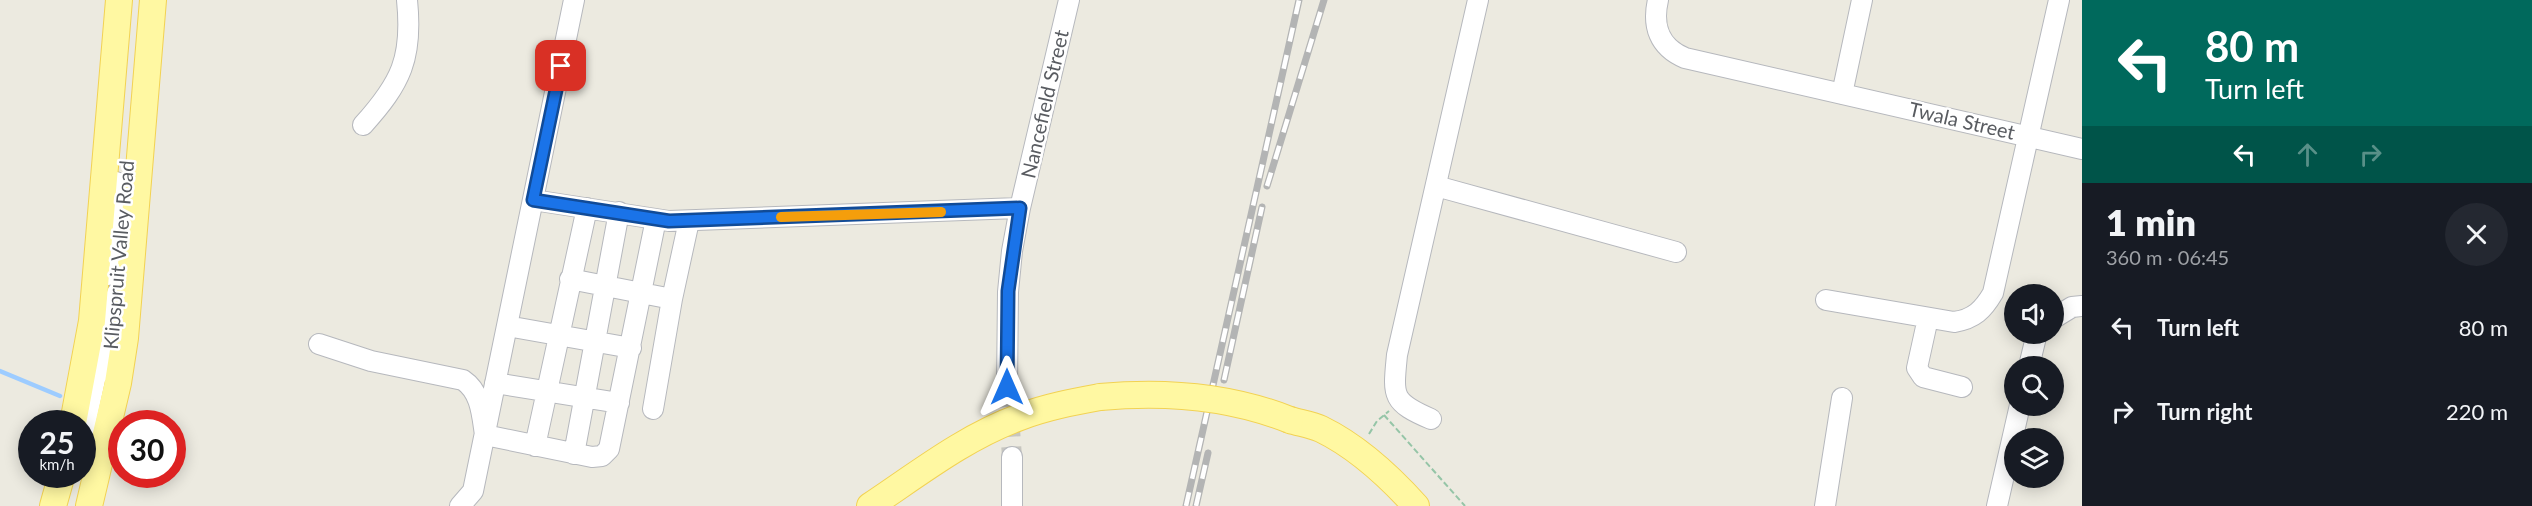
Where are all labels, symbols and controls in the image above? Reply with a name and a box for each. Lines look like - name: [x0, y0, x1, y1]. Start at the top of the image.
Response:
- text: 80 m: [2205, 21, 2299, 71]
- icon: left: [2106, 24, 2184, 102]
- street label: Nancefield Street: [1015, 27, 1073, 180]
- pin: [535, 40, 586, 91]
- icon: arrive: [544, 49, 577, 82]
- text: Turn left: [2205, 72, 2304, 105]
- street label: Twala Street: [1907, 96, 2018, 144]
- icon: left: [2228, 138, 2261, 171]
- icon: ahead: [2291, 138, 2324, 171]
- icon: right: [2354, 138, 2387, 171]
- street label: Klipspruit Valley Road: [98, 159, 138, 350]
- text: 1 min: [2106, 200, 2196, 244]
- button: close: [2445, 203, 2508, 266]
- text: 360 m · 06:45: [2106, 245, 2229, 269]
- map controls: [2004, 284, 2064, 488]
- button: sound: [2004, 284, 2064, 344]
- icon: left: [2106, 311, 2139, 344]
- text: Turn left: [2157, 314, 2239, 341]
- text: 80 m: [2459, 314, 2508, 341]
- position arrow: [975, 355, 1039, 419]
- button: search: [2004, 356, 2064, 416]
- icon: right: [2106, 395, 2139, 428]
- text: Turn right: [2157, 398, 2252, 425]
- text: 220 m: [2446, 398, 2508, 425]
- speed limit sign: 30: [108, 410, 186, 488]
- text: 25: [40, 424, 74, 460]
- button: layers: [2004, 428, 2064, 488]
- text: km/h: [39, 455, 75, 473]

